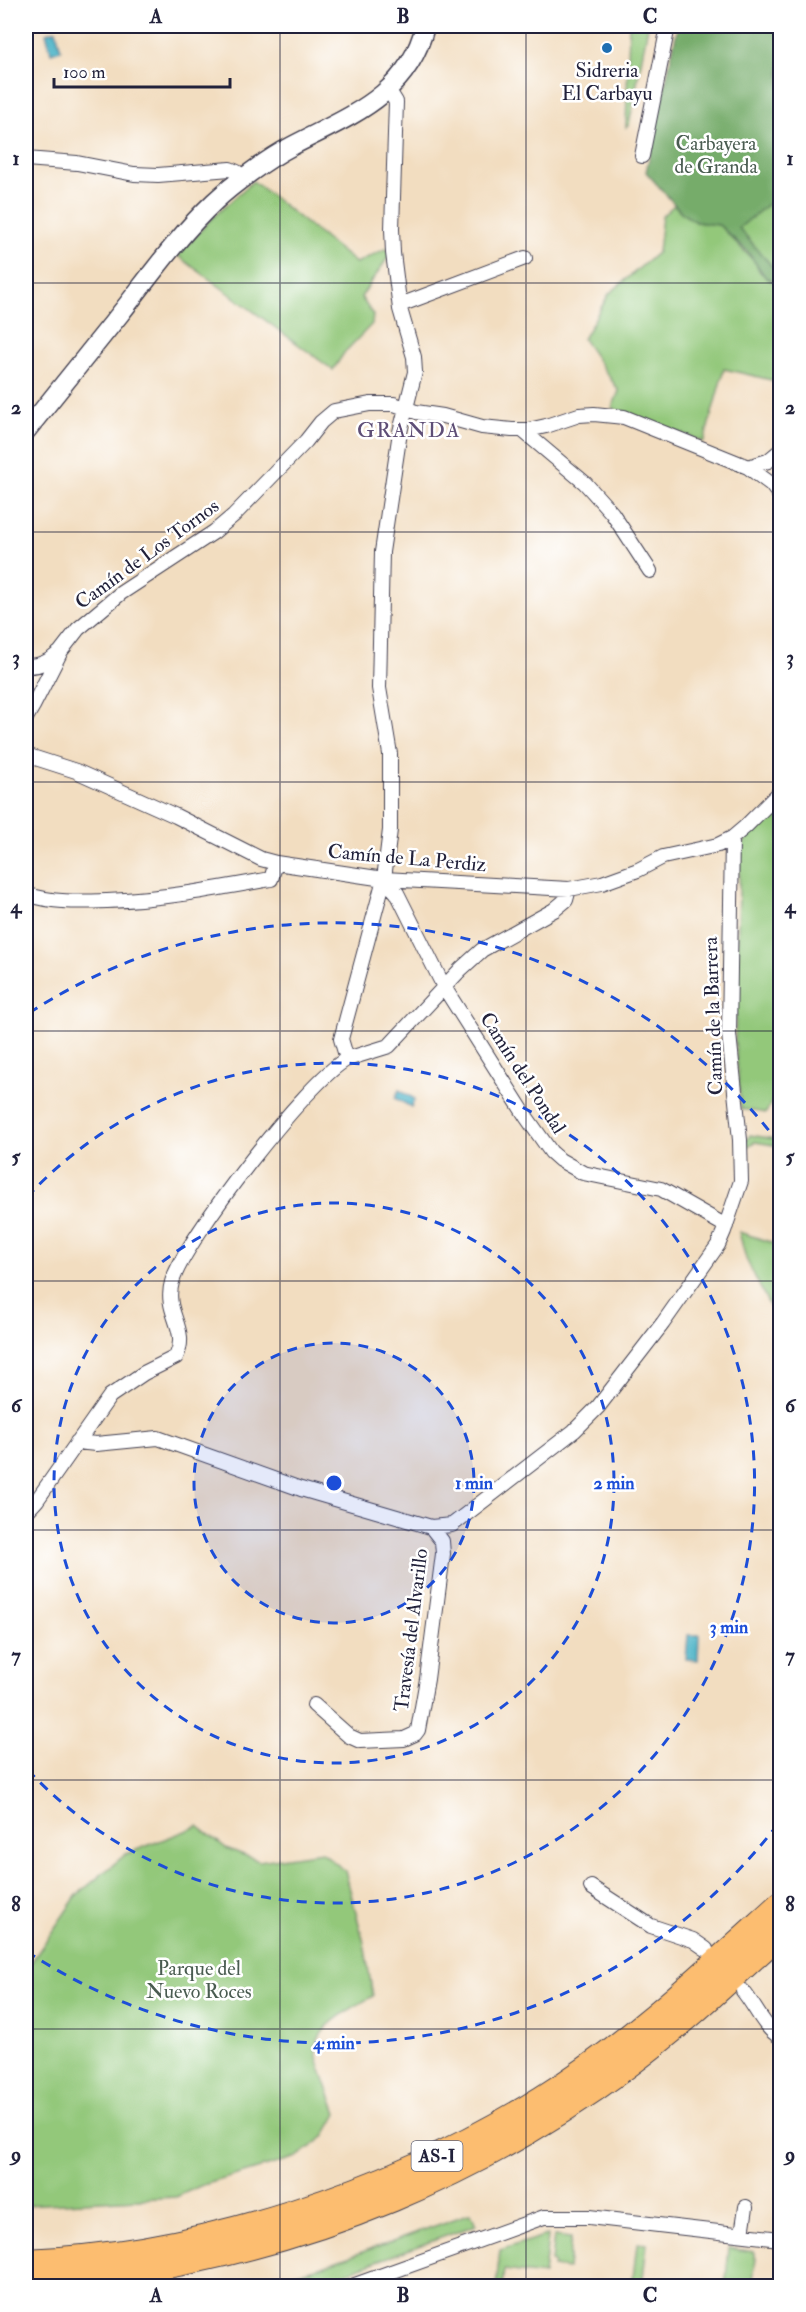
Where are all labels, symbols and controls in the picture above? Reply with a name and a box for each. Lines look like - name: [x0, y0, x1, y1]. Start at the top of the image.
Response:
- text: A: [149, 4, 163, 29]
- text: B: [396, 4, 410, 29]
- text: C: [643, 4, 657, 29]
- marker: Sidreria El Carbayu: [600, 41, 614, 55]
- scale bar: [54, 51, 230, 89]
- place label: Sidreria El Carbayu: [562, 58, 652, 106]
- text: 100 m: [63, 61, 106, 84]
- park label: Carbayera de Granda: [674, 131, 758, 179]
- text: 1: [12, 146, 20, 171]
- text: 1: [786, 146, 794, 171]
- text: 2: [11, 395, 21, 420]
- text: 2: [785, 395, 795, 420]
- district label: GRANDA: [357, 417, 461, 444]
- street label: Camín de Los Tornos: [70, 493, 224, 615]
- text: 3: [12, 645, 20, 670]
- text: 3: [786, 645, 794, 670]
- street label: Camín de La Perdiz: [327, 839, 488, 877]
- text: 4: [10, 894, 23, 919]
- text: 4: [784, 894, 797, 919]
- street label: Camín de la Barrera: [698, 936, 728, 1096]
- street label: Camín del Pondal: [474, 1008, 572, 1138]
- text: 5: [12, 1144, 22, 1169]
- text: 5: [786, 1144, 796, 1169]
- text: 6: [11, 1393, 23, 1418]
- text: 6: [785, 1393, 797, 1418]
- text: 1 min: [455, 1472, 494, 1495]
- text: 2 min: [594, 1472, 635, 1495]
- centre of rings: [324, 1473, 344, 1493]
- street label: Travesía del Alvarillo: [389, 1547, 433, 1713]
- text: 3 min: [710, 1616, 749, 1639]
- text: 7: [11, 1643, 21, 1668]
- text: 7: [785, 1643, 795, 1668]
- text: 8: [11, 1892, 21, 1917]
- text: 8: [785, 1892, 795, 1917]
- park label: Parque del Nuevo Roces: [146, 1956, 252, 2004]
- text: 4 min: [312, 2032, 355, 2055]
- road number: AS-I: [412, 2141, 462, 2171]
- text: 9: [9, 2142, 21, 2167]
- text: 9: [783, 2142, 795, 2167]
- text: A: [149, 2283, 163, 2308]
- text: B: [396, 2283, 410, 2308]
- text: C: [643, 2283, 657, 2308]

